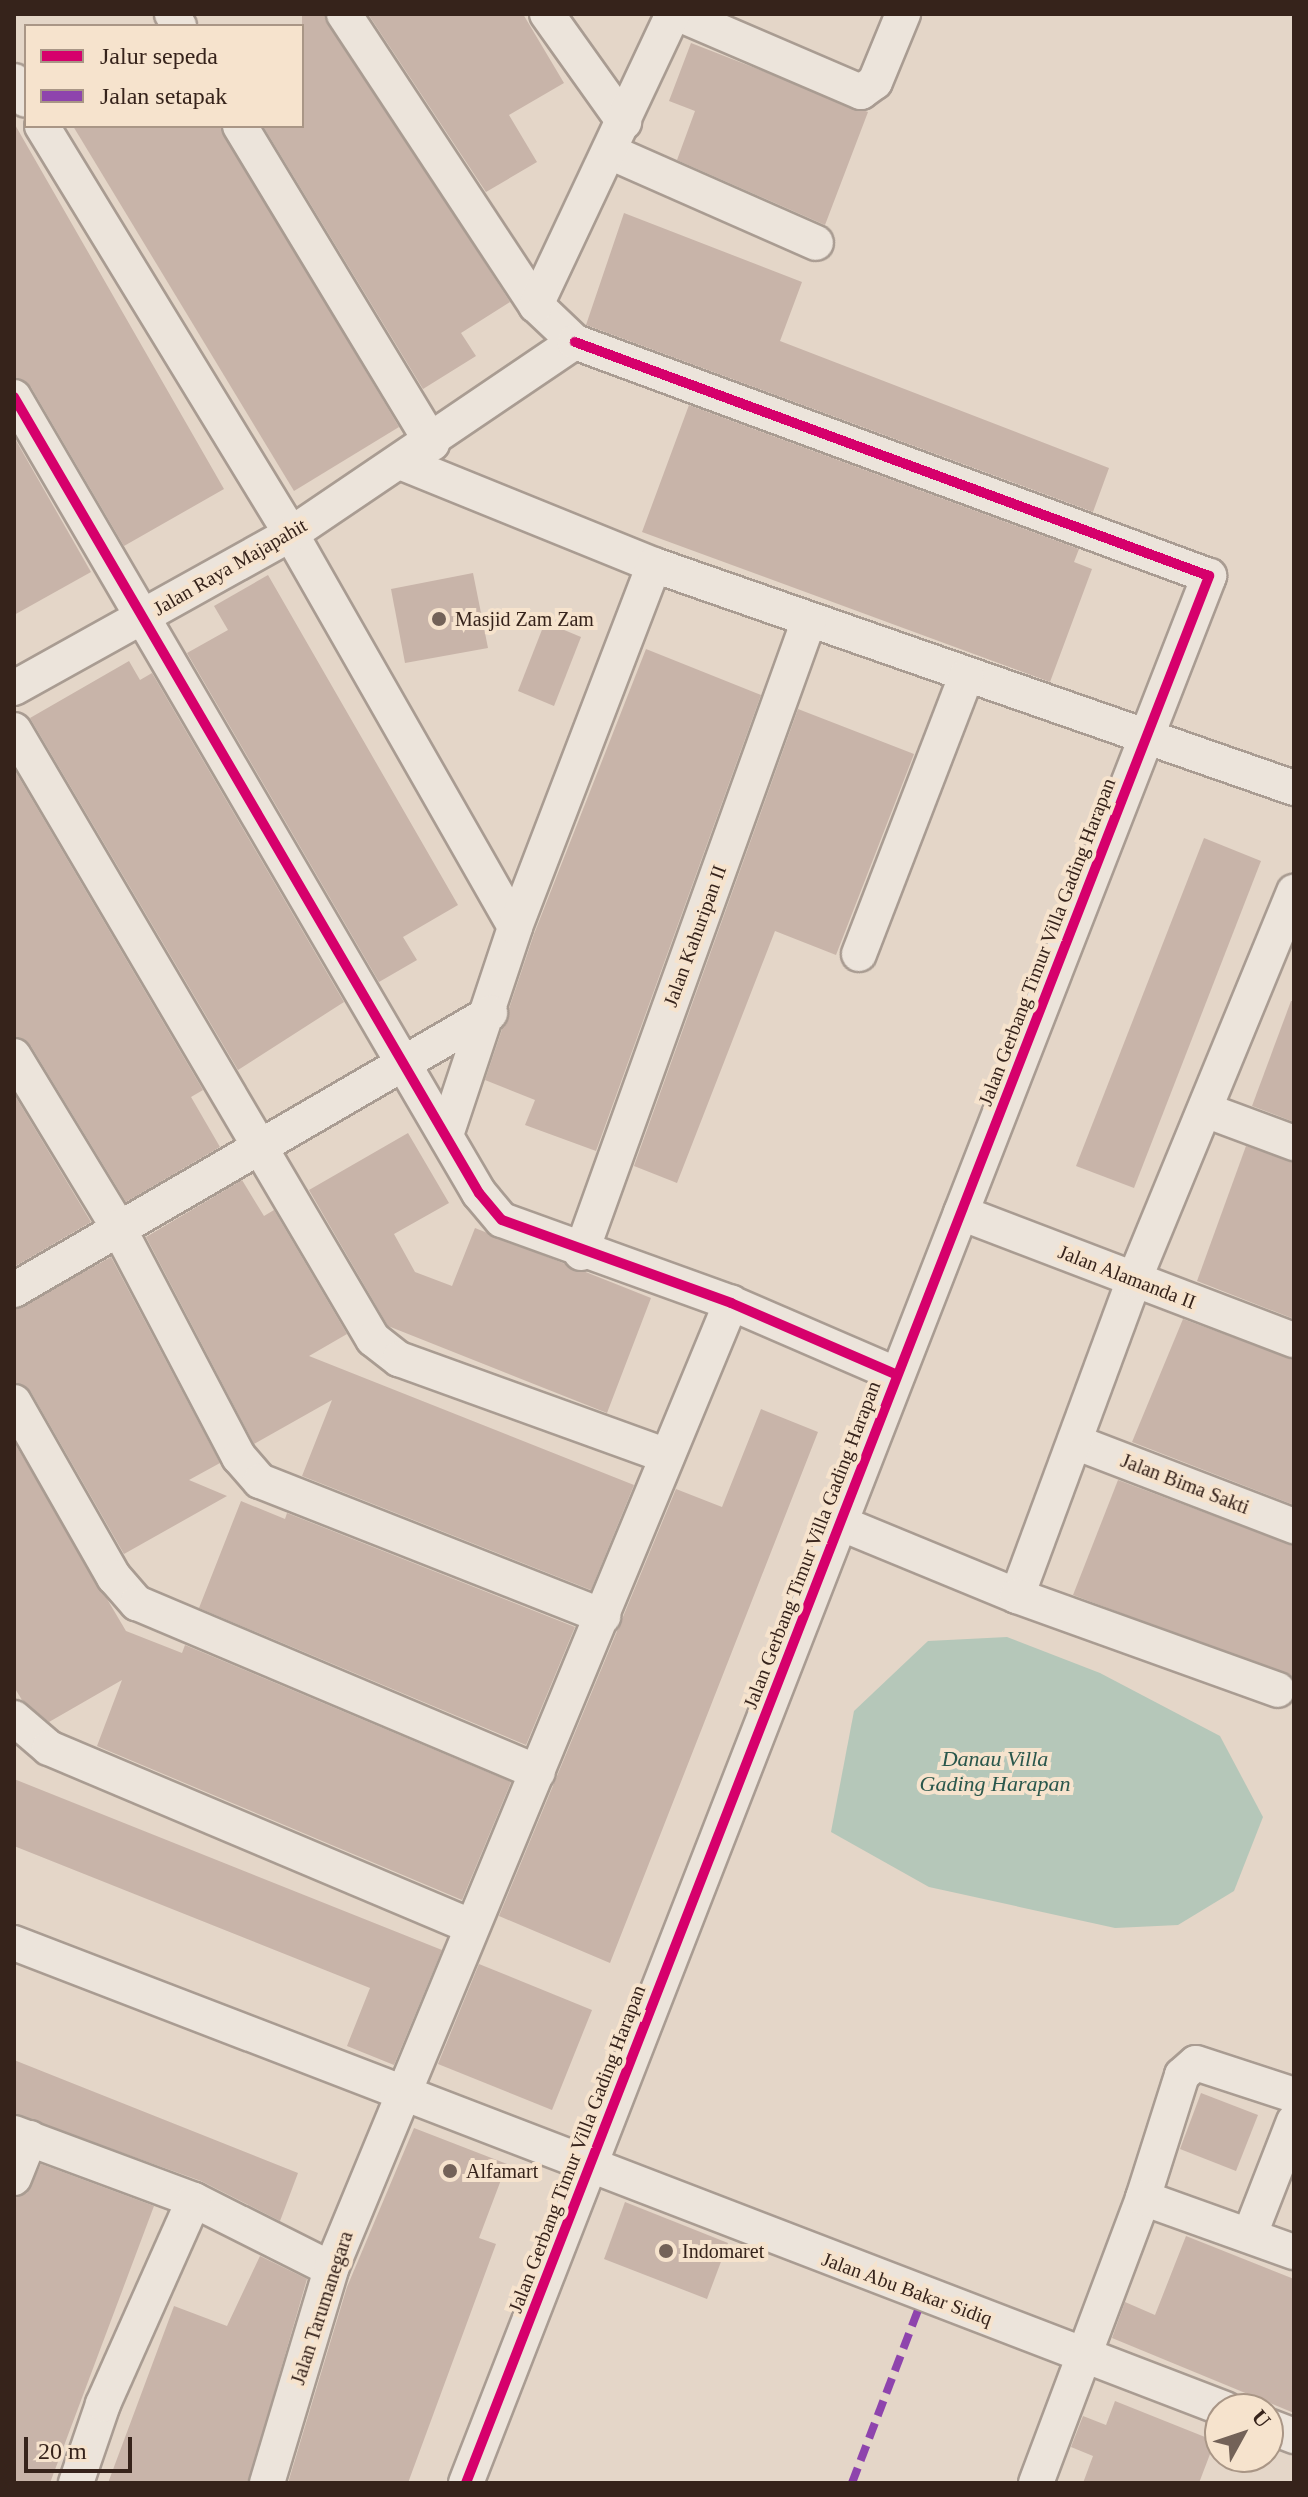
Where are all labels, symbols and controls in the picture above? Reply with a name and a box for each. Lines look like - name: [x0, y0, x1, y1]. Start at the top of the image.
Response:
- legend: [24, 24, 304, 128]
- text: Jalur sepeda: [100, 43, 218, 69]
- text: Jalan setapak: [100, 83, 227, 109]
- street label: Jalan Raya Majapahit: [149, 513, 311, 621]
- place label: Masjid Zam Zam: [455, 607, 594, 631]
- marker: Masjid Zam Zam: [430, 610, 448, 628]
- street label: Jalan Gerbang Timur Villa Gading Harapan: [973, 774, 1121, 1110]
- street label: Jalan Kahuripan II: [658, 862, 732, 1010]
- street label: Jalan Alamanda II: [1054, 1240, 1200, 1314]
- street label: Jalan Gerbang Timur Villa Gading Harapan: [738, 1377, 886, 1713]
- street label: Jalan Bima Sakti: [1117, 1449, 1253, 1519]
- water label: Danau Villa Gading Harapan: [920, 1745, 1070, 1796]
- street label: Jalan Gerbang Timur Villa Gading Harapan: [503, 1981, 651, 2317]
- place label: Alfamart: [466, 2159, 538, 2183]
- marker: Alfamart: [441, 2162, 459, 2180]
- street label: Jalan Tarumanegara: [286, 2228, 358, 2388]
- place label: Indomaret: [682, 2239, 764, 2263]
- marker: Indomaret: [657, 2242, 675, 2260]
- street label: Jalan Abu Bakar Sidiq: [818, 2247, 996, 2331]
- north arrow: [1204, 2393, 1284, 2473]
- text: U: [1247, 2404, 1276, 2433]
- scale bar: [28, 2421, 136, 2471]
- text: 20 m: [38, 2438, 87, 2464]

